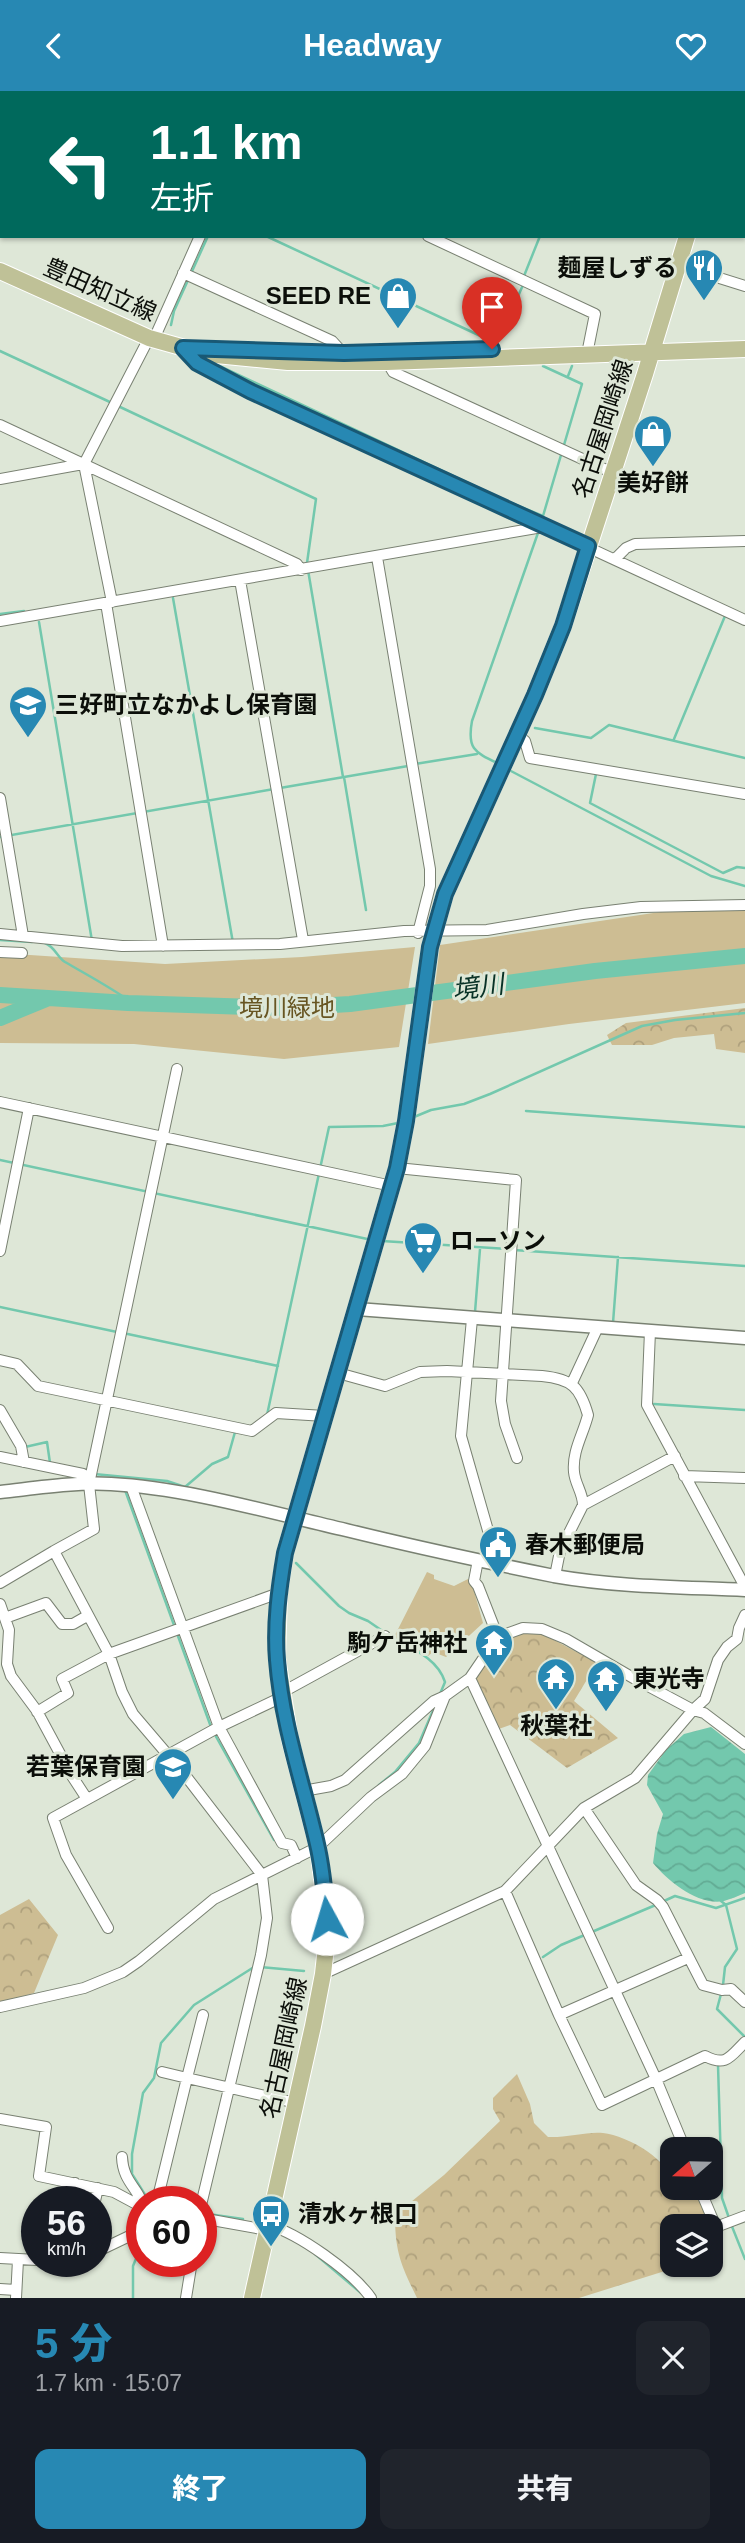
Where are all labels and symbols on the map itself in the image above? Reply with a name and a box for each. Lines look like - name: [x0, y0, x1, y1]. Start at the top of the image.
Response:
- restaurant icon: 麺屋しずる: [683, 247, 725, 302]
- street label: 豊田知立線: [40, 253, 161, 326]
- place label: 麺屋しずる: [557, 254, 677, 281]
- shop icon: SEED RE: [377, 275, 419, 330]
- pin: [462, 277, 522, 349]
- place label: SEED RE: [266, 282, 371, 309]
- street label: 名古屋岡崎線: [567, 356, 638, 501]
- shop icon: 美好餅: [632, 413, 674, 468]
- place label: 美好餅: [617, 469, 689, 496]
- school or university icon: 三好町立なかよし保育園: [7, 684, 49, 739]
- place label: 三好町立なかよし保育園: [55, 691, 318, 718]
- water label: 境川: [450, 968, 509, 1005]
- park label: 境川緑地: [239, 994, 335, 1021]
- supermarket icon: ローソン: [402, 1220, 444, 1275]
- place label: ローソン: [450, 1227, 546, 1254]
- public building icon: 春木郵便局: [477, 1524, 519, 1579]
- place label: 春木郵便局: [525, 1531, 645, 1558]
- temple icon: 駒ケ岳神社: [473, 1622, 515, 1677]
- place label: 駒ケ岳神社: [347, 1629, 467, 1656]
- temple icon: 秋葉社: [535, 1656, 577, 1711]
- temple icon: 東光寺: [585, 1658, 627, 1713]
- place label: 東光寺: [633, 1665, 705, 1692]
- place label: 秋葉社: [520, 1712, 592, 1739]
- school or university icon: 若葉保育園: [152, 1746, 194, 1801]
- place label: 若葉保育園: [26, 1753, 146, 1780]
- position arrow: [290, 1882, 364, 1956]
- street label: 名古屋岡崎線: [255, 1975, 312, 2121]
- north arrow: [660, 2137, 723, 2200]
- speed limit sign: 60: [126, 2186, 217, 2277]
- bus stop icon: 清水ヶ根口: [250, 2193, 292, 2248]
- place label: 清水ヶ根口: [298, 2200, 418, 2227]

